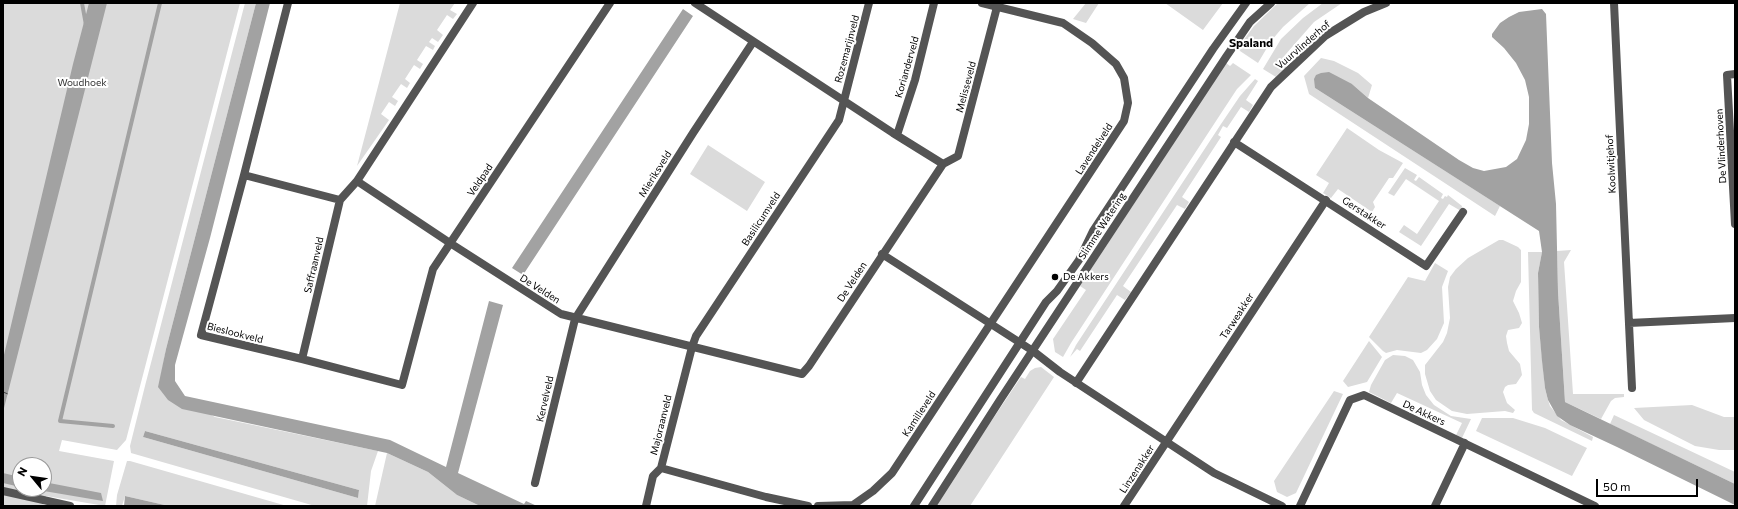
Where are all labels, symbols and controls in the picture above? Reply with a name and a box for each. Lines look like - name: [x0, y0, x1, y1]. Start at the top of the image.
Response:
- street label: Rozemarijnveld: [832, 14, 862, 84]
- street label: Vuurvlinderhof: [1273, 18, 1333, 72]
- street label: Korianderveld: [892, 35, 922, 99]
- district label: Spaland: [1229, 36, 1273, 50]
- street label: Melisseveld: [953, 60, 979, 114]
- park label: Woudhoek: [57, 77, 107, 89]
- street label: De Vlinderhoven: [1713, 108, 1729, 184]
- street label: Lavendelveld: [1073, 121, 1115, 177]
- street label: Koolwitjehof: [1603, 134, 1619, 194]
- street label: Mieriksveld: [636, 149, 674, 199]
- street label: Veldpad: [465, 161, 495, 199]
- street label: Basilicumveld: [739, 190, 783, 248]
- street label: Slimme Watering: [1076, 190, 1128, 262]
- street label: Gerstakker: [1340, 194, 1388, 232]
- street label: Saffraanveld: [302, 236, 326, 294]
- street label: De Velden: [835, 260, 869, 304]
- place label: De Akkers: [1063, 271, 1109, 283]
- street label: De Velden: [518, 272, 562, 306]
- marker: De Akkers: [1050, 272, 1060, 282]
- street label: Tarweakker: [1218, 291, 1256, 341]
- street label: Bieslookveld: [206, 320, 264, 346]
- street label: Kervelveld: [534, 375, 556, 423]
- street label: Kamilleveld: [900, 389, 938, 439]
- street label: Majoraanveld: [648, 394, 674, 456]
- street label: De Akkers: [1401, 398, 1447, 428]
- street label: Linzenakker: [1117, 443, 1157, 495]
- north arrow: [12, 457, 52, 497]
- text: N: [14, 465, 30, 478]
- scale bar: [1598, 471, 1700, 497]
- text: 50 m: [1603, 479, 1631, 493]

